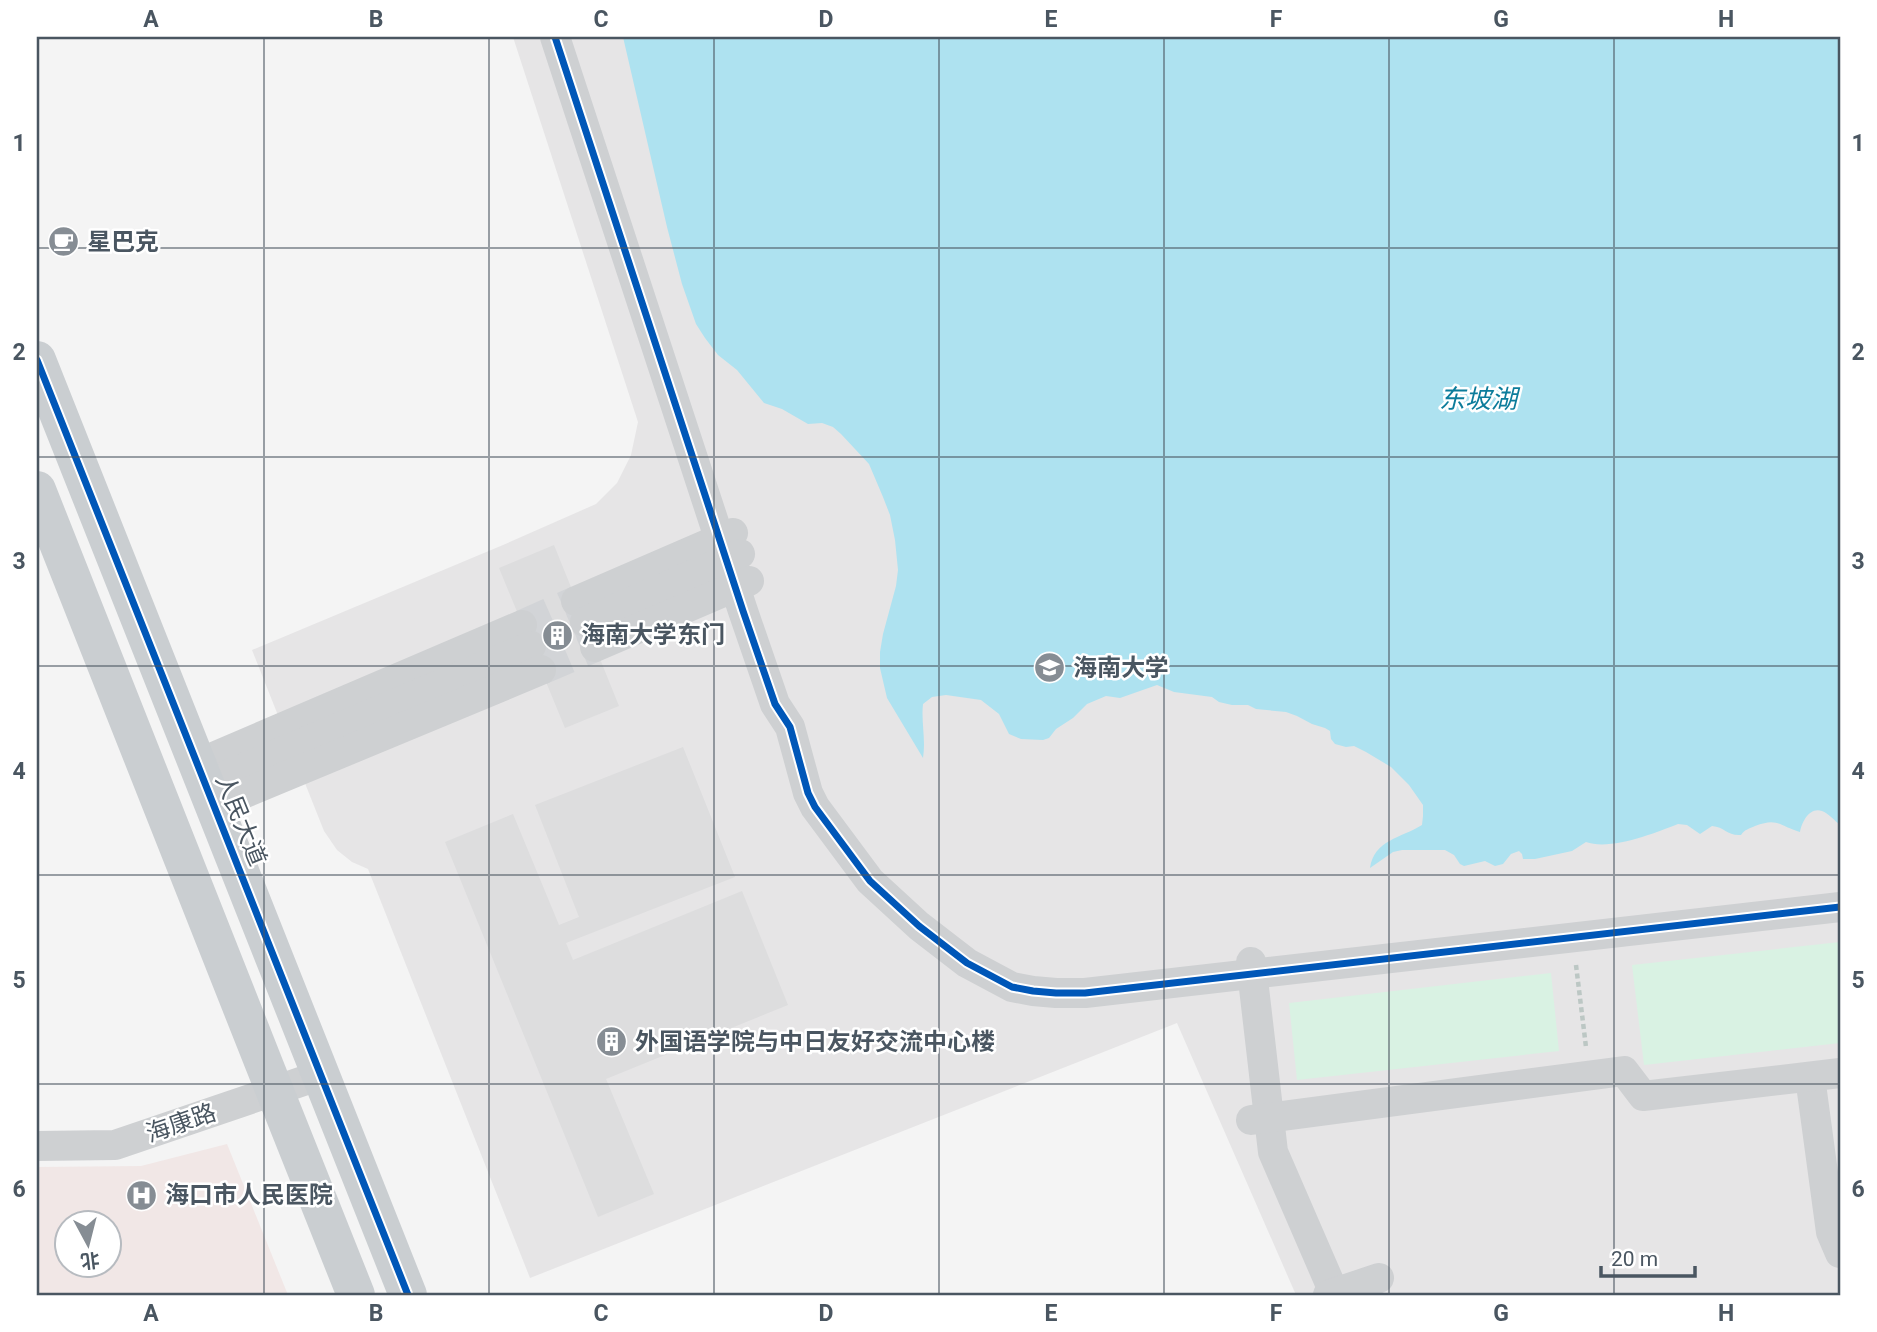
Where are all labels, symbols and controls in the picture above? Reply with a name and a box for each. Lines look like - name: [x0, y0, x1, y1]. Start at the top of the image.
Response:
- text: A: [143, 6, 159, 33]
- text: B: [369, 6, 383, 33]
- text: C: [593, 6, 609, 33]
- text: D: [819, 6, 833, 33]
- text: E: [1045, 6, 1058, 33]
- text: F: [1270, 6, 1283, 33]
- text: G: [1493, 6, 1509, 33]
- text: H: [1718, 6, 1734, 33]
- text: 1: [12, 130, 26, 157]
- text: 1: [1851, 130, 1865, 157]
- cafe icon: 星巴克: [47, 225, 81, 259]
- place label: 星巴克: [87, 228, 159, 256]
- text: 2: [12, 339, 26, 366]
- text: 2: [1851, 339, 1865, 366]
- water label: 东坡湖: [1439, 384, 1521, 414]
- text: 3: [12, 548, 26, 575]
- text: 3: [1851, 548, 1865, 575]
- building icon: 海南大学东门: [541, 618, 575, 652]
- place label: 海南大学东门: [581, 621, 725, 649]
- school or university icon: 海南大学: [1033, 651, 1067, 685]
- place label: 海南大学: [1073, 654, 1169, 682]
- text: 4: [12, 758, 26, 785]
- text: 4: [1851, 758, 1865, 785]
- street label: 人民大道: [210, 770, 272, 870]
- text: 5: [12, 967, 26, 994]
- text: 5: [1851, 967, 1865, 994]
- building icon: 外国语学院与中日友好交流中心楼: [595, 1025, 629, 1059]
- place label: 外国语学院与中日友好交流中心楼: [635, 1028, 995, 1056]
- street label: 海康路: [142, 1098, 220, 1148]
- text: 6: [12, 1176, 26, 1203]
- text: 6: [1851, 1176, 1865, 1203]
- hospital icon: 海口市人民医院: [125, 1178, 159, 1212]
- place label: 海口市人民医院: [165, 1181, 333, 1209]
- north arrow: [52, 1210, 122, 1280]
- scale bar: [1601, 1234, 1695, 1278]
- text: 20 m: [1611, 1247, 1658, 1271]
- text: 北: [79, 1248, 101, 1273]
- text: A: [143, 1300, 159, 1327]
- text: B: [369, 1300, 383, 1327]
- text: C: [593, 1300, 609, 1327]
- text: D: [819, 1300, 833, 1327]
- text: E: [1045, 1300, 1058, 1327]
- text: F: [1270, 1300, 1283, 1327]
- text: G: [1493, 1300, 1509, 1327]
- text: H: [1718, 1300, 1734, 1327]

